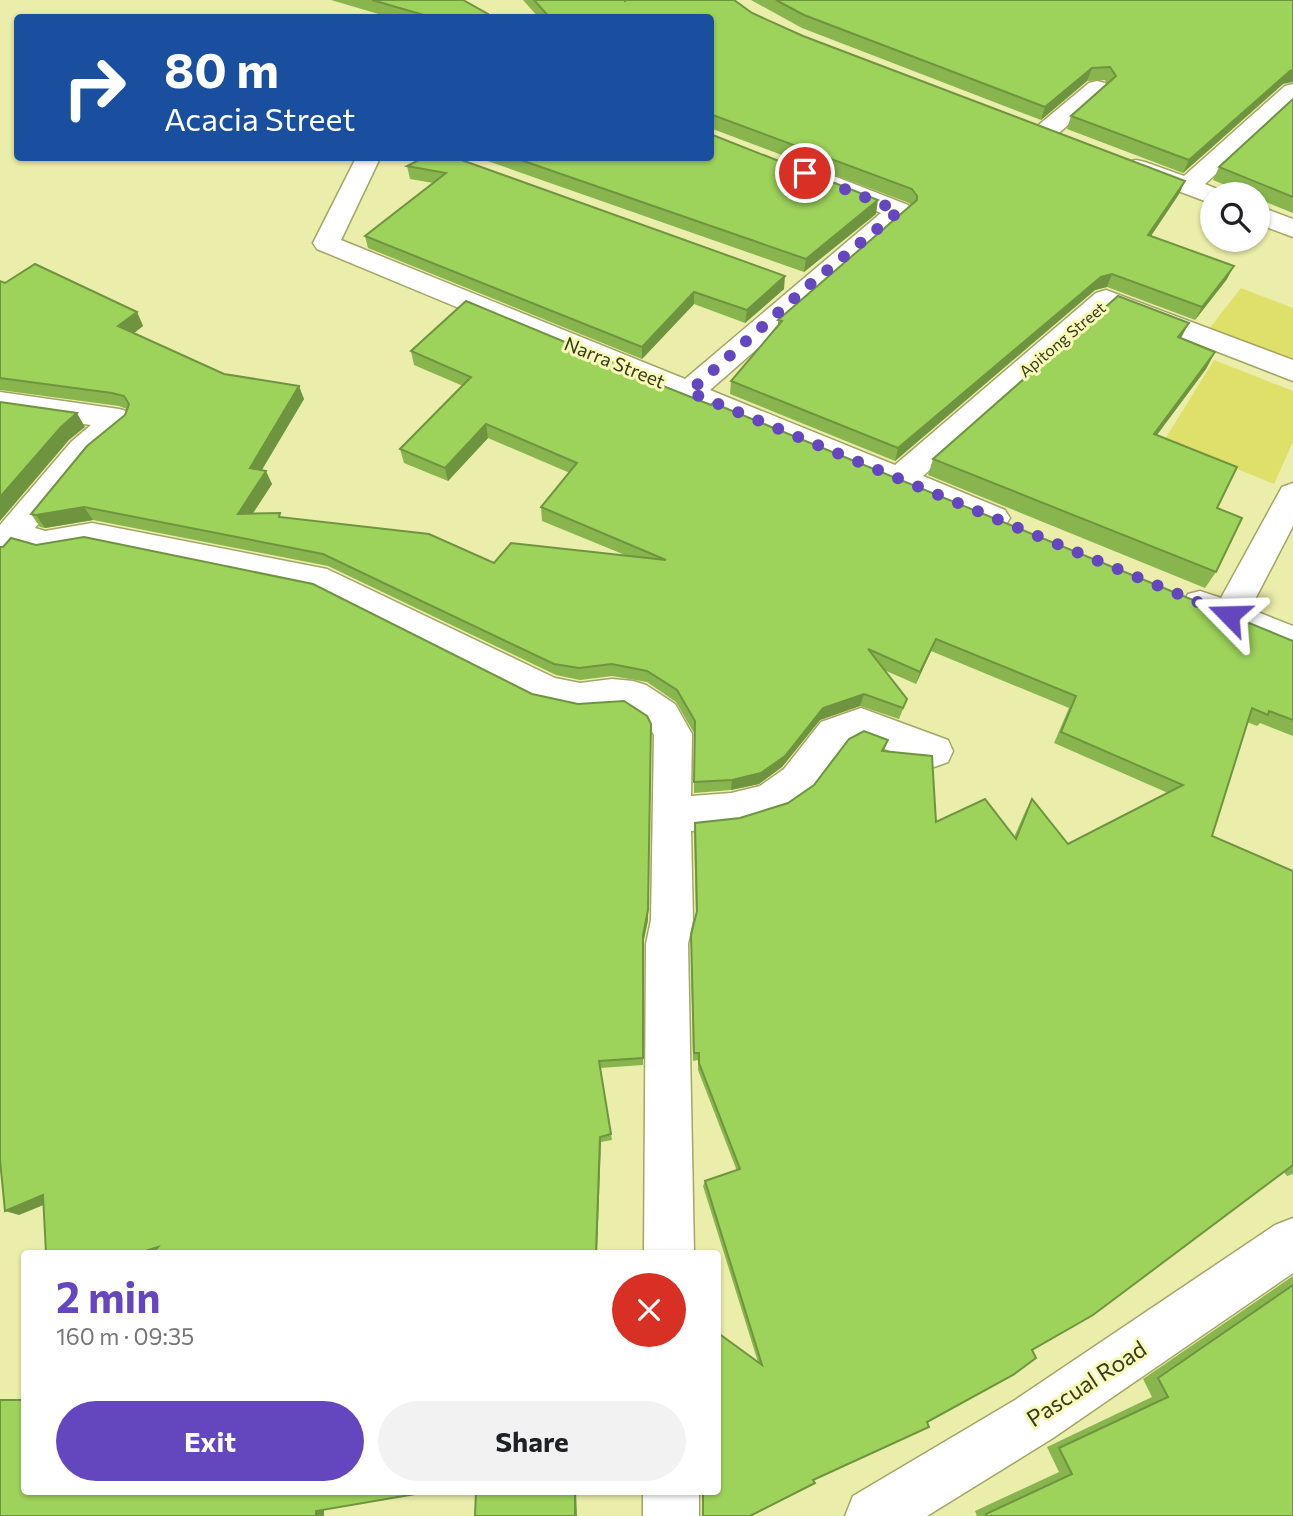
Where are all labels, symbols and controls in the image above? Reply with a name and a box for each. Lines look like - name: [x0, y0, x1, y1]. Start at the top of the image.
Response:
- text: 80 m: [164, 38, 279, 98]
- icon: right: [49, 42, 140, 133]
- text: Acacia Street: [164, 98, 355, 138]
- pin: [775, 143, 835, 203]
- icon: arrive: [786, 154, 824, 192]
- map controls: [1200, 182, 1270, 252]
- button: search: [1200, 182, 1270, 252]
- street label: Apitong Street: [1015, 297, 1109, 381]
- street label: Narra Street: [561, 331, 669, 393]
- position arrow: [1192, 578, 1266, 652]
- text: 2 min: [56, 1270, 161, 1322]
- button: close: [612, 1273, 686, 1347]
- text: 160 m · 09:35: [56, 1322, 194, 1350]
- street label: Pascual Road: [1021, 1334, 1151, 1432]
- button: Exit: [56, 1401, 364, 1481]
- button: Share: [378, 1401, 686, 1481]

